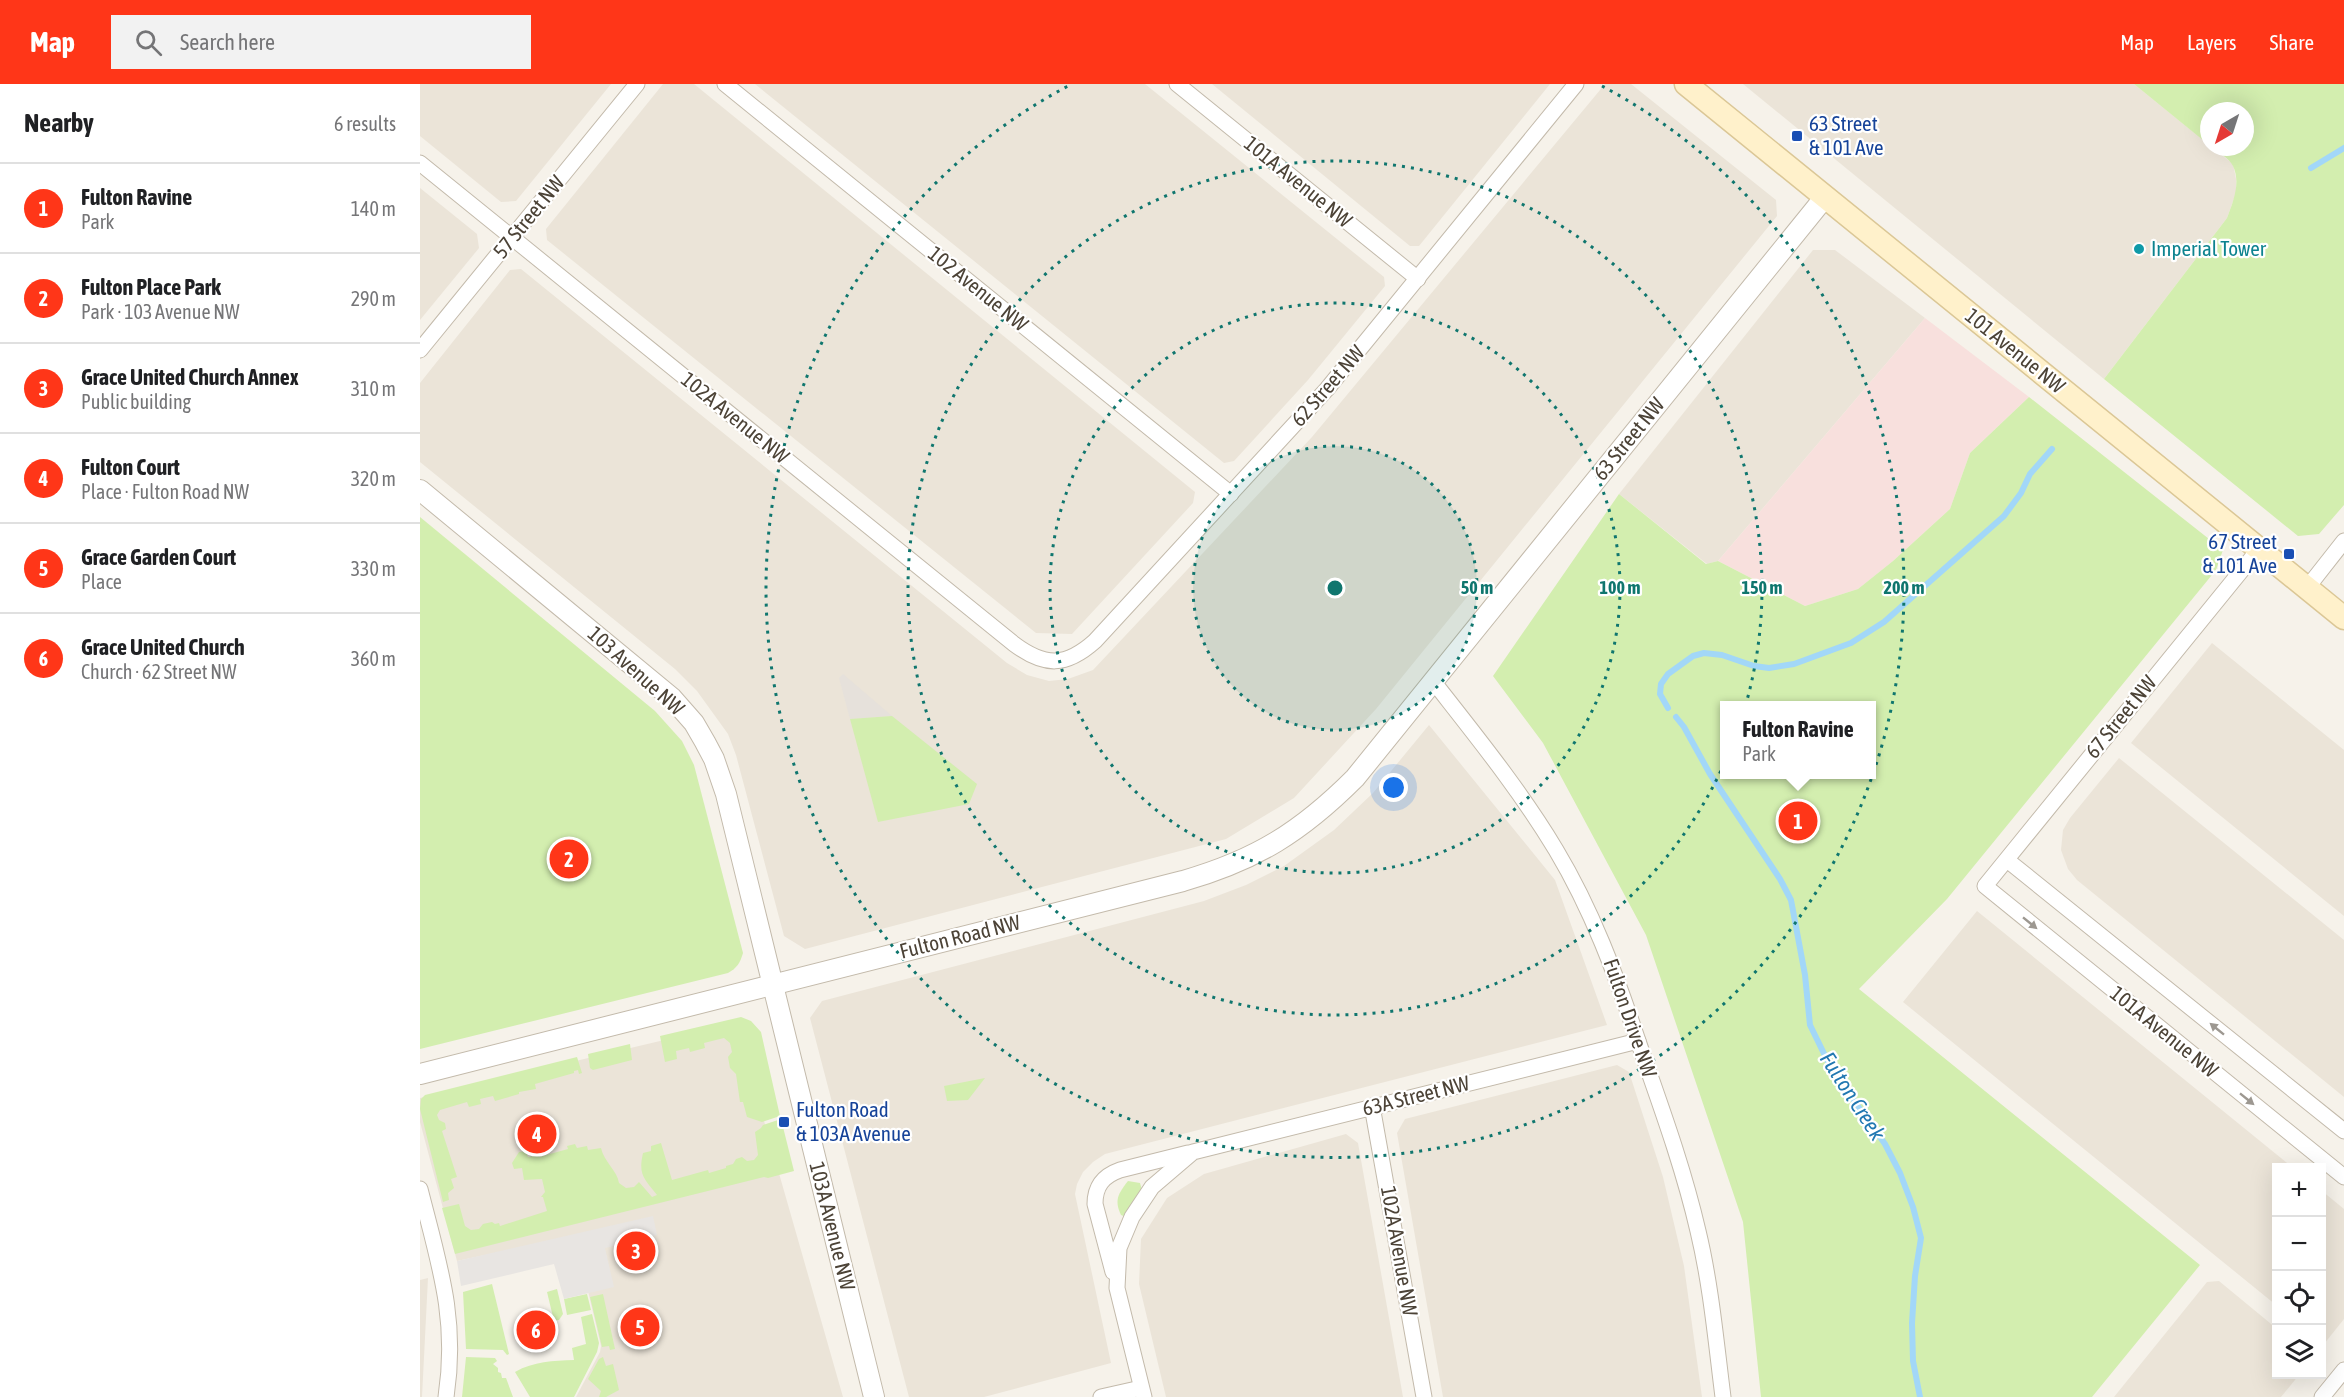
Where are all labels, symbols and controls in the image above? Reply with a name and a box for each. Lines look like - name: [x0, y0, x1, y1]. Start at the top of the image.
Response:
- search box: [111, 15, 531, 69]
- text: Map: [30, 26, 75, 58]
- icon: search: [132, 26, 165, 59]
- text: Search here: [180, 29, 275, 55]
- text: Map: [2120, 30, 2154, 54]
- text: Layers: [2187, 30, 2237, 54]
- text: Share: [2270, 30, 2314, 54]
- north arrow: [2200, 102, 2254, 156]
- text: Nearby: [24, 108, 94, 138]
- place label: 63 Street & 101 Ave: [1809, 111, 1884, 159]
- text: 6 results: [334, 112, 396, 135]
- marker: 63 Street & 101 Ave: [1790, 129, 1804, 143]
- street label: 101A Avenue NW: [1240, 131, 1358, 232]
- street label: 57 Street NW: [488, 170, 569, 262]
- text: Fulton Ravine: [81, 184, 192, 210]
- text: 1: [39, 197, 48, 220]
- text: 140 m: [351, 197, 396, 220]
- text: Park: [81, 210, 114, 233]
- place label: Imperial Tower: [2151, 236, 2267, 260]
- street label: 102 Avenue NW: [924, 241, 1034, 336]
- marker: Imperial Tower: [2132, 242, 2146, 256]
- text: Fulton Place Park: [81, 274, 221, 300]
- text: 2: [39, 287, 48, 310]
- text: 290 m: [351, 287, 396, 310]
- text: Park · 103 Avenue NW: [81, 300, 240, 323]
- street label: 101 Avenue NW: [1961, 303, 2071, 398]
- street label: 62 Street NW: [1286, 339, 1369, 431]
- text: Grace United Church Annex: [81, 364, 299, 390]
- street label: 102A Avenue NW: [677, 367, 795, 468]
- text: 3: [39, 377, 48, 400]
- text: 310 m: [351, 377, 396, 400]
- text: Public building: [81, 390, 191, 413]
- street label: 63 Street NW: [1588, 392, 1669, 484]
- text: Fulton Court: [81, 454, 180, 480]
- text: 4: [39, 467, 48, 490]
- text: 320 m: [351, 467, 396, 490]
- text: Place · Fulton Road NW: [81, 480, 249, 503]
- place label: 67 Street & 101 Ave: [2202, 529, 2277, 577]
- text: Grace Garden Court: [81, 544, 236, 570]
- marker: 67 Street & 101 Ave: [2282, 547, 2296, 561]
- text: 5: [39, 557, 48, 580]
- text: 330 m: [351, 557, 396, 580]
- text: Place: [81, 570, 122, 593]
- text: 50 m: [1461, 577, 1493, 598]
- text: 100 m: [1600, 577, 1640, 598]
- text: 150 m: [1742, 577, 1782, 598]
- text: 200 m: [1884, 577, 1924, 598]
- centre of rings: [1325, 578, 1345, 598]
- street label: 103 Avenue NW: [584, 621, 690, 720]
- text: Grace United Church: [81, 634, 245, 660]
- text: 6: [39, 647, 48, 670]
- text: 360 m: [351, 647, 396, 670]
- text: Church · 62 Street NW: [81, 660, 237, 683]
- street label: 67 Street NW: [2080, 670, 2161, 762]
- popup: [1720, 701, 1876, 779]
- text: Fulton Ravine: [1742, 716, 1854, 742]
- text: Park: [1742, 742, 1776, 765]
- your location: [1379, 773, 1408, 802]
- pin: 1: [1778, 798, 1818, 844]
- pin: 2: [550, 836, 588, 882]
- street label: Fulton Road NW: [897, 909, 1023, 963]
- one-way arrow: [2022, 916, 2037, 929]
- street label: Fulton Drive NW: [1599, 955, 1663, 1081]
- street label: 101A Avenue NW: [2106, 981, 2224, 1082]
- one-way arrow: [2209, 1022, 2225, 1035]
- water label: Fulton Creek: [1815, 1047, 1891, 1145]
- street label: 63A Street NW: [1360, 1070, 1473, 1120]
- one-way arrow: [2239, 1092, 2255, 1105]
- place label: Fulton Road & 103A Avenue: [796, 1097, 911, 1145]
- pin: 4: [518, 1112, 556, 1156]
- marker: Fulton Road & 103A Avenue: [777, 1115, 791, 1129]
- street label: 103A Avenue NW: [805, 1159, 861, 1293]
- map controls: [2272, 1163, 2326, 1379]
- button: +: [2272, 1163, 2326, 1217]
- street label: 102A Avenue NW: [1377, 1184, 1423, 1318]
- button: −: [2272, 1217, 2326, 1271]
- pin: 3: [616, 1228, 656, 1274]
- button: locate: [2272, 1271, 2326, 1325]
- pin: 5: [620, 1304, 660, 1350]
- pin: 6: [516, 1308, 556, 1352]
- button: layers: [2272, 1325, 2326, 1379]

